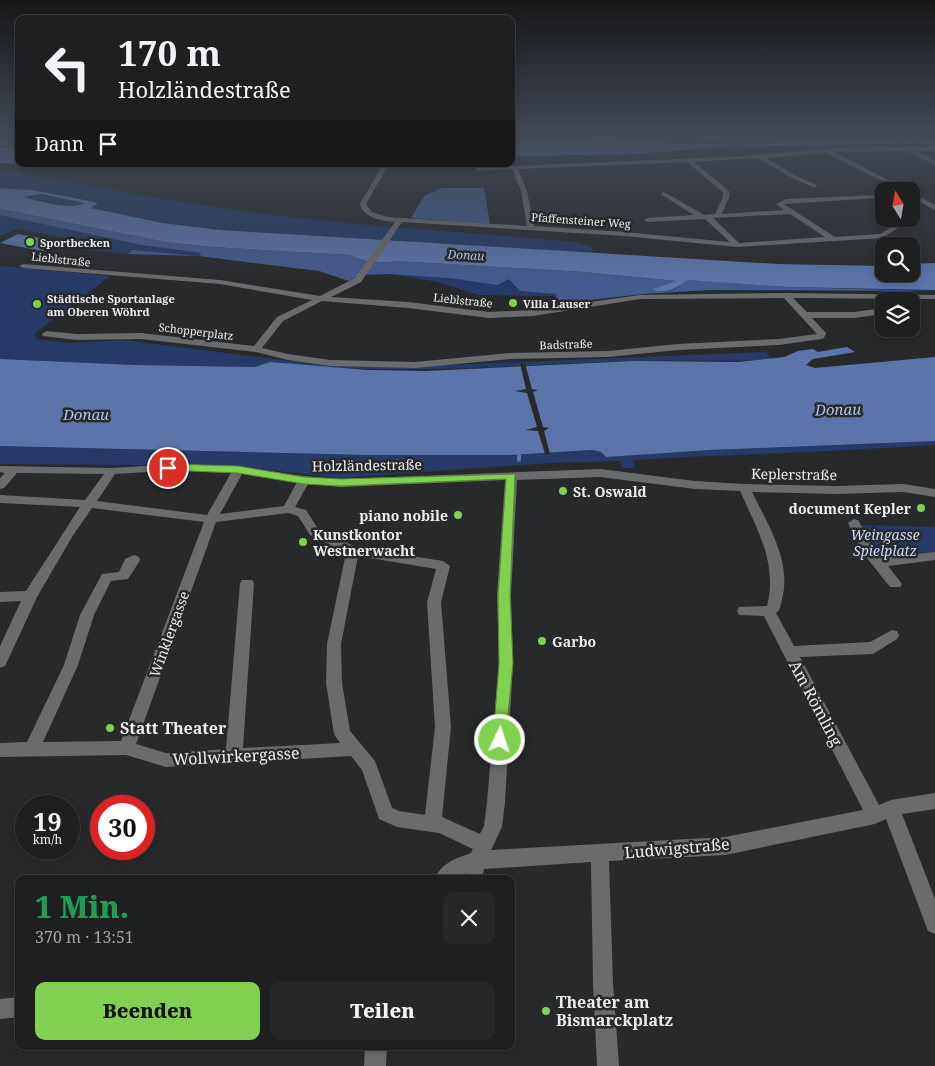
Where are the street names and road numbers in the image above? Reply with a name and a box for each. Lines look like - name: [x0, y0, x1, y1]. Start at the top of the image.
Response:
- street label: Pfaffensteiner Weg: [531, 209, 631, 231]
- street label: Lieblstraße: [31, 248, 91, 270]
- street label: Lieblstraße: [433, 289, 493, 311]
- street label: Schopperplatz: [158, 319, 234, 343]
- street label: Badstraße: [539, 336, 593, 352]
- street label: Holzländestraße: [312, 455, 422, 475]
- street label: Keplerstraße: [751, 464, 837, 484]
- street label: Winklergasse: [145, 588, 193, 680]
- street label: Am Römling: [784, 656, 848, 750]
- street label: Wollwirkergasse: [172, 742, 300, 770]
- street label: Ludwigstraße: [624, 832, 730, 864]

